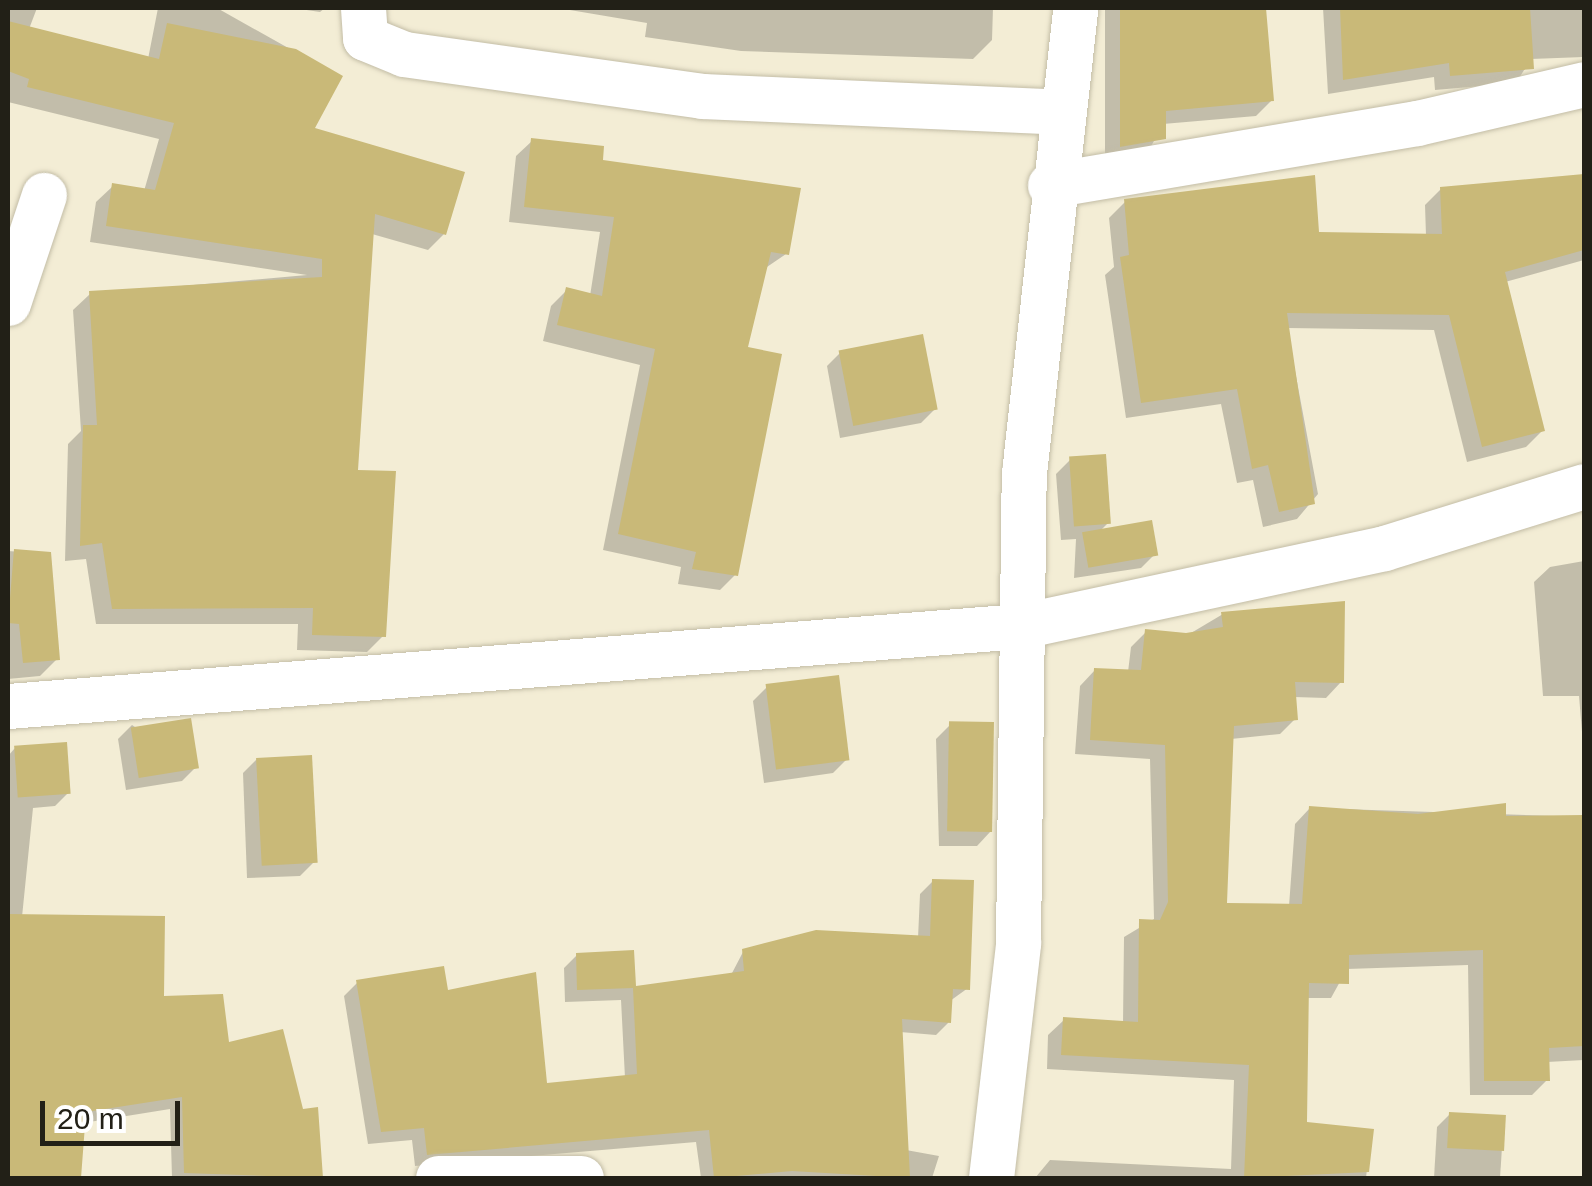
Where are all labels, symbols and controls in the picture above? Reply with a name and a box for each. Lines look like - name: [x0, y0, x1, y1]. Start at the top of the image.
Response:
- scale bar: [45, 1081, 185, 1143]
- text: 20 m: [57, 1102, 124, 1135]

